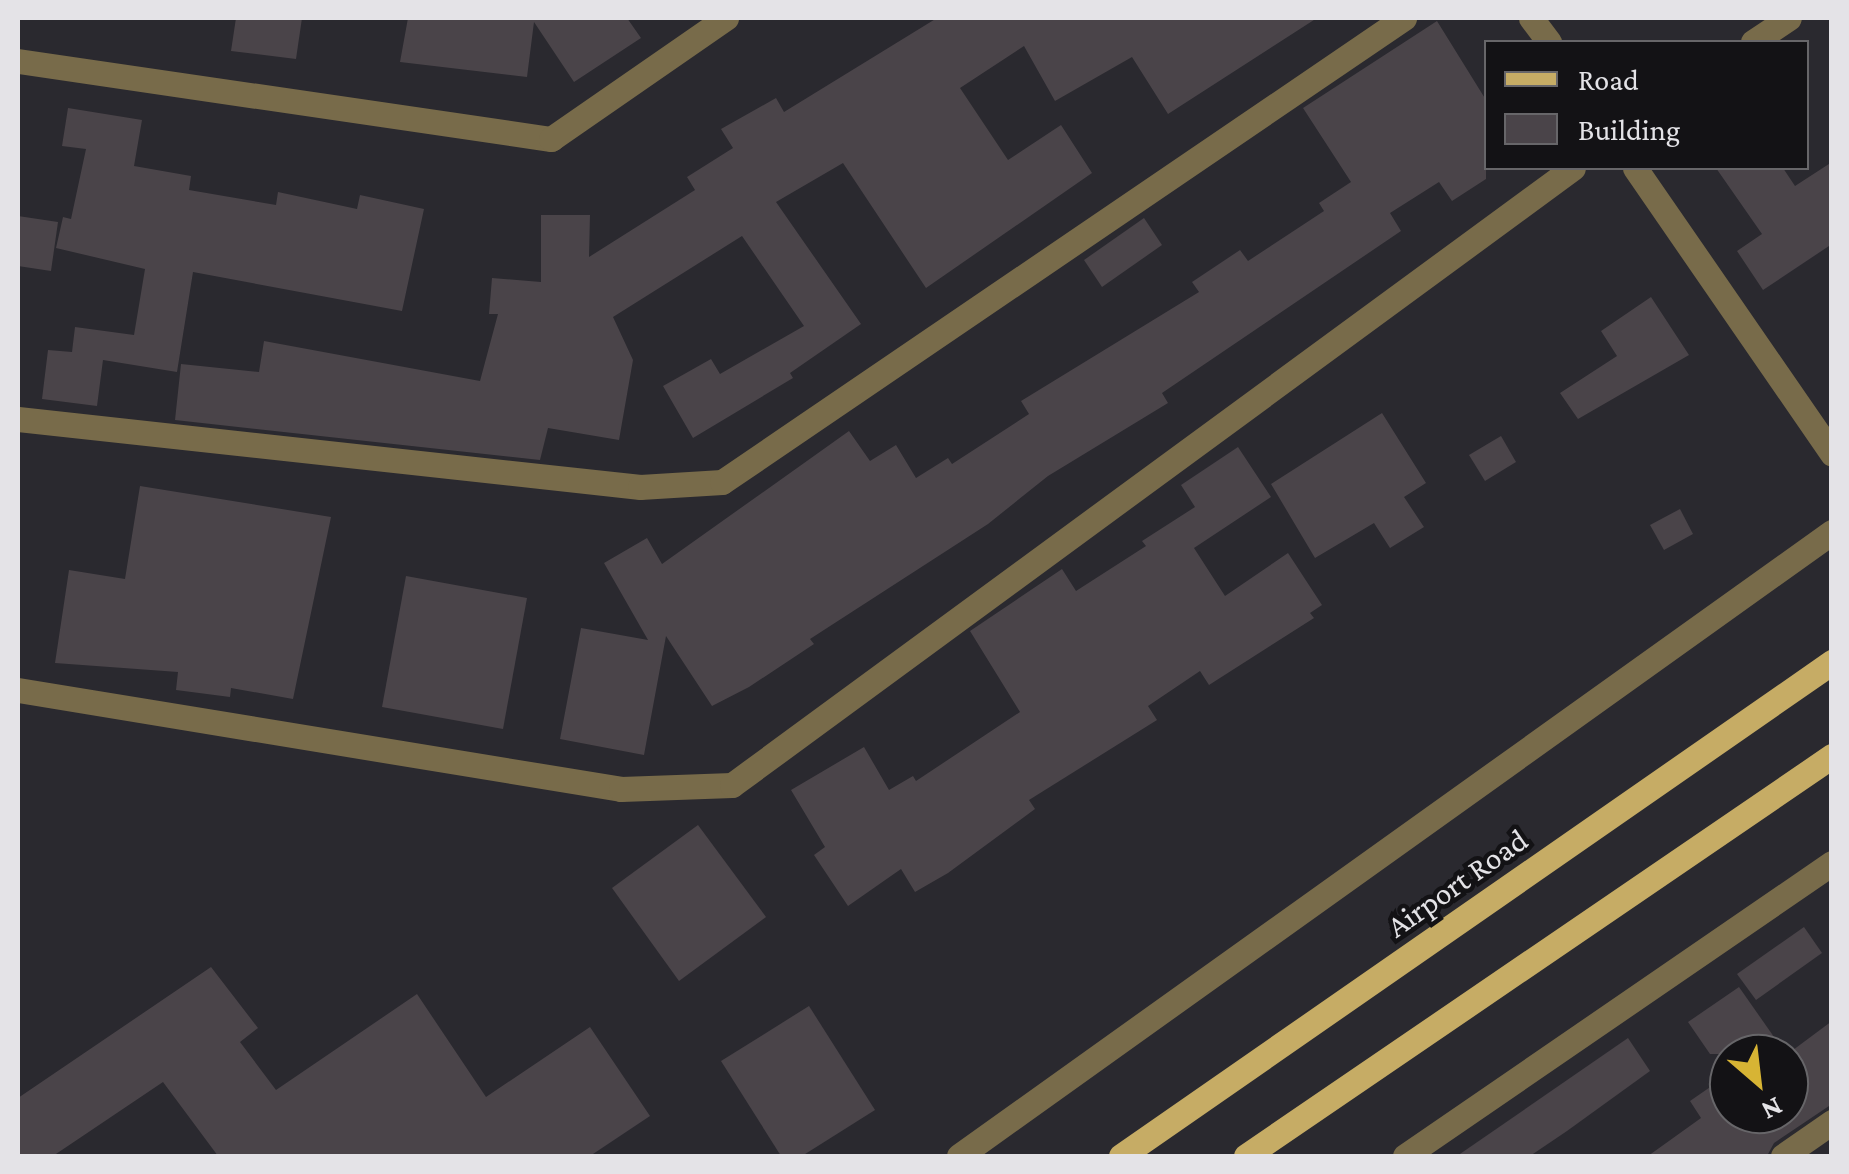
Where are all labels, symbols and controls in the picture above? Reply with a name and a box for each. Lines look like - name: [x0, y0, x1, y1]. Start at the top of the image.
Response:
- legend: [1484, 40, 1809, 170]
- text: Road: [1578, 63, 1639, 96]
- text: Building: [1578, 113, 1680, 146]
- street label: Airport Road: [1379, 820, 1535, 946]
- north arrow: [1709, 1034, 1809, 1134]
- text: N: [1757, 1091, 1788, 1127]

